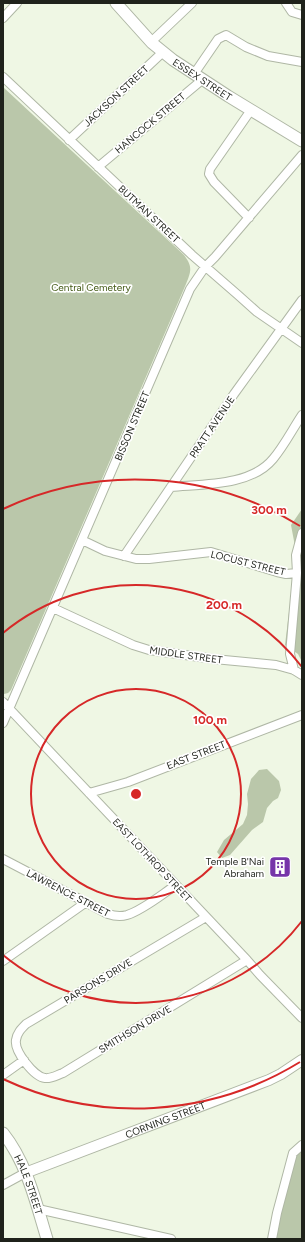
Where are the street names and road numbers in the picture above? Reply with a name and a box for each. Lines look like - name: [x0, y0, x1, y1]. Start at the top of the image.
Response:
- street label: ESSEX STREET: [170, 55, 235, 104]
- street label: JACKSON STREET: [81, 62, 152, 130]
- street label: HANCOCK STREET: [112, 89, 188, 156]
- street label: BUTMAN STREET: [116, 182, 183, 246]
- street label: BISSON STREET: [111, 389, 153, 463]
- street label: PRATT AVENUE: [186, 393, 238, 461]
- street label: LOCUST STREET: [209, 547, 287, 579]
- street label: MIDDLE STREET: [149, 643, 224, 667]
- street label: EAST STREET: [165, 738, 228, 772]
- street label: EAST LOTHROP STREET: [110, 815, 195, 905]
- street label: LAWRENCE STREET: [24, 866, 112, 920]
- street label: PARSONS DRIVE: [61, 955, 135, 1007]
- street label: SMITHSON DRIVE: [96, 1002, 174, 1056]
- street label: CORNING STREET: [123, 1098, 208, 1141]
- street label: HALE STREET: [12, 1152, 46, 1216]

